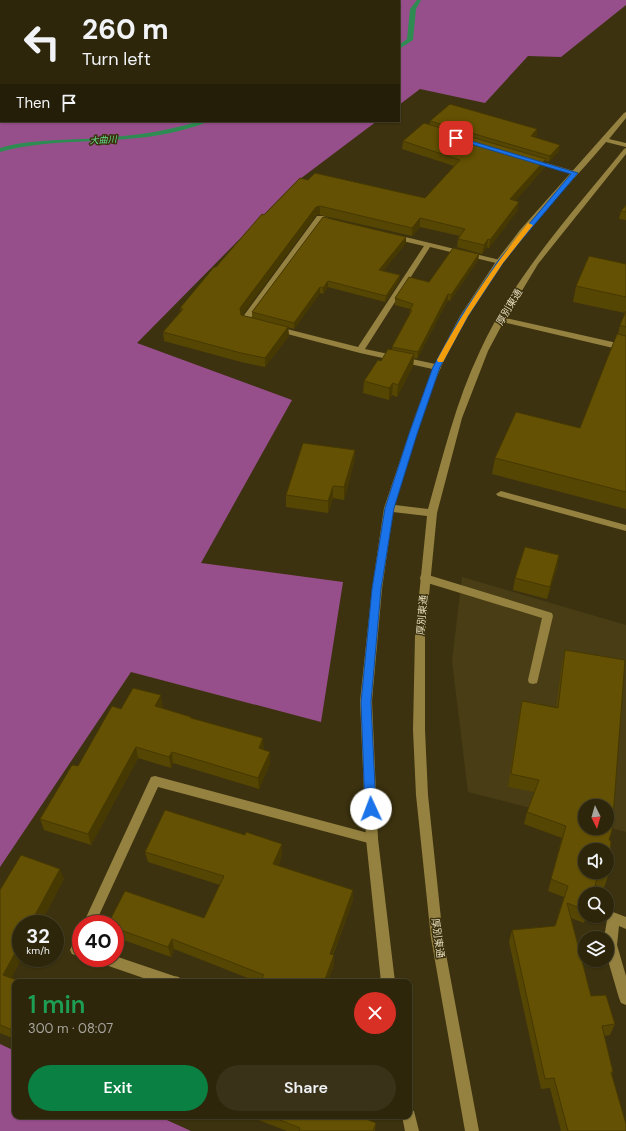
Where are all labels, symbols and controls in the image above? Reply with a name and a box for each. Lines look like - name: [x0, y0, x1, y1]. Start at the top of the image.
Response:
- text: 260 m: [82, 11, 169, 48]
- icon: left: [16, 16, 68, 68]
- text: Turn left: [82, 47, 151, 71]
- icon: arrive: [58, 92, 80, 114]
- text: Then: [16, 93, 50, 113]
- pin: [439, 121, 473, 155]
- icon: arrive: [445, 127, 467, 149]
- water label: 大曲川: [89, 133, 118, 147]
- street label: 厚別東通: [493, 287, 525, 327]
- street label: 厚別東通: [414, 595, 430, 635]
- position arrow: [350, 788, 392, 830]
- north arrow: [578, 799, 614, 835]
- map controls: [578, 799, 614, 967]
- button: sound: [578, 843, 614, 879]
- button: search: [578, 887, 614, 923]
- speed limit sign: 40: [72, 915, 124, 967]
- street label: 厚別東通: [429, 917, 447, 959]
- text: 32: [26, 923, 50, 949]
- button: layers: [578, 931, 614, 967]
- text: km/h: [26, 944, 50, 957]
- text: 1 min: [28, 989, 85, 1020]
- button: close: [354, 992, 396, 1034]
- text: 300 m · 08:07: [28, 1020, 113, 1037]
- button: Exit: [28, 1065, 208, 1111]
- button: Share: [216, 1065, 396, 1111]

